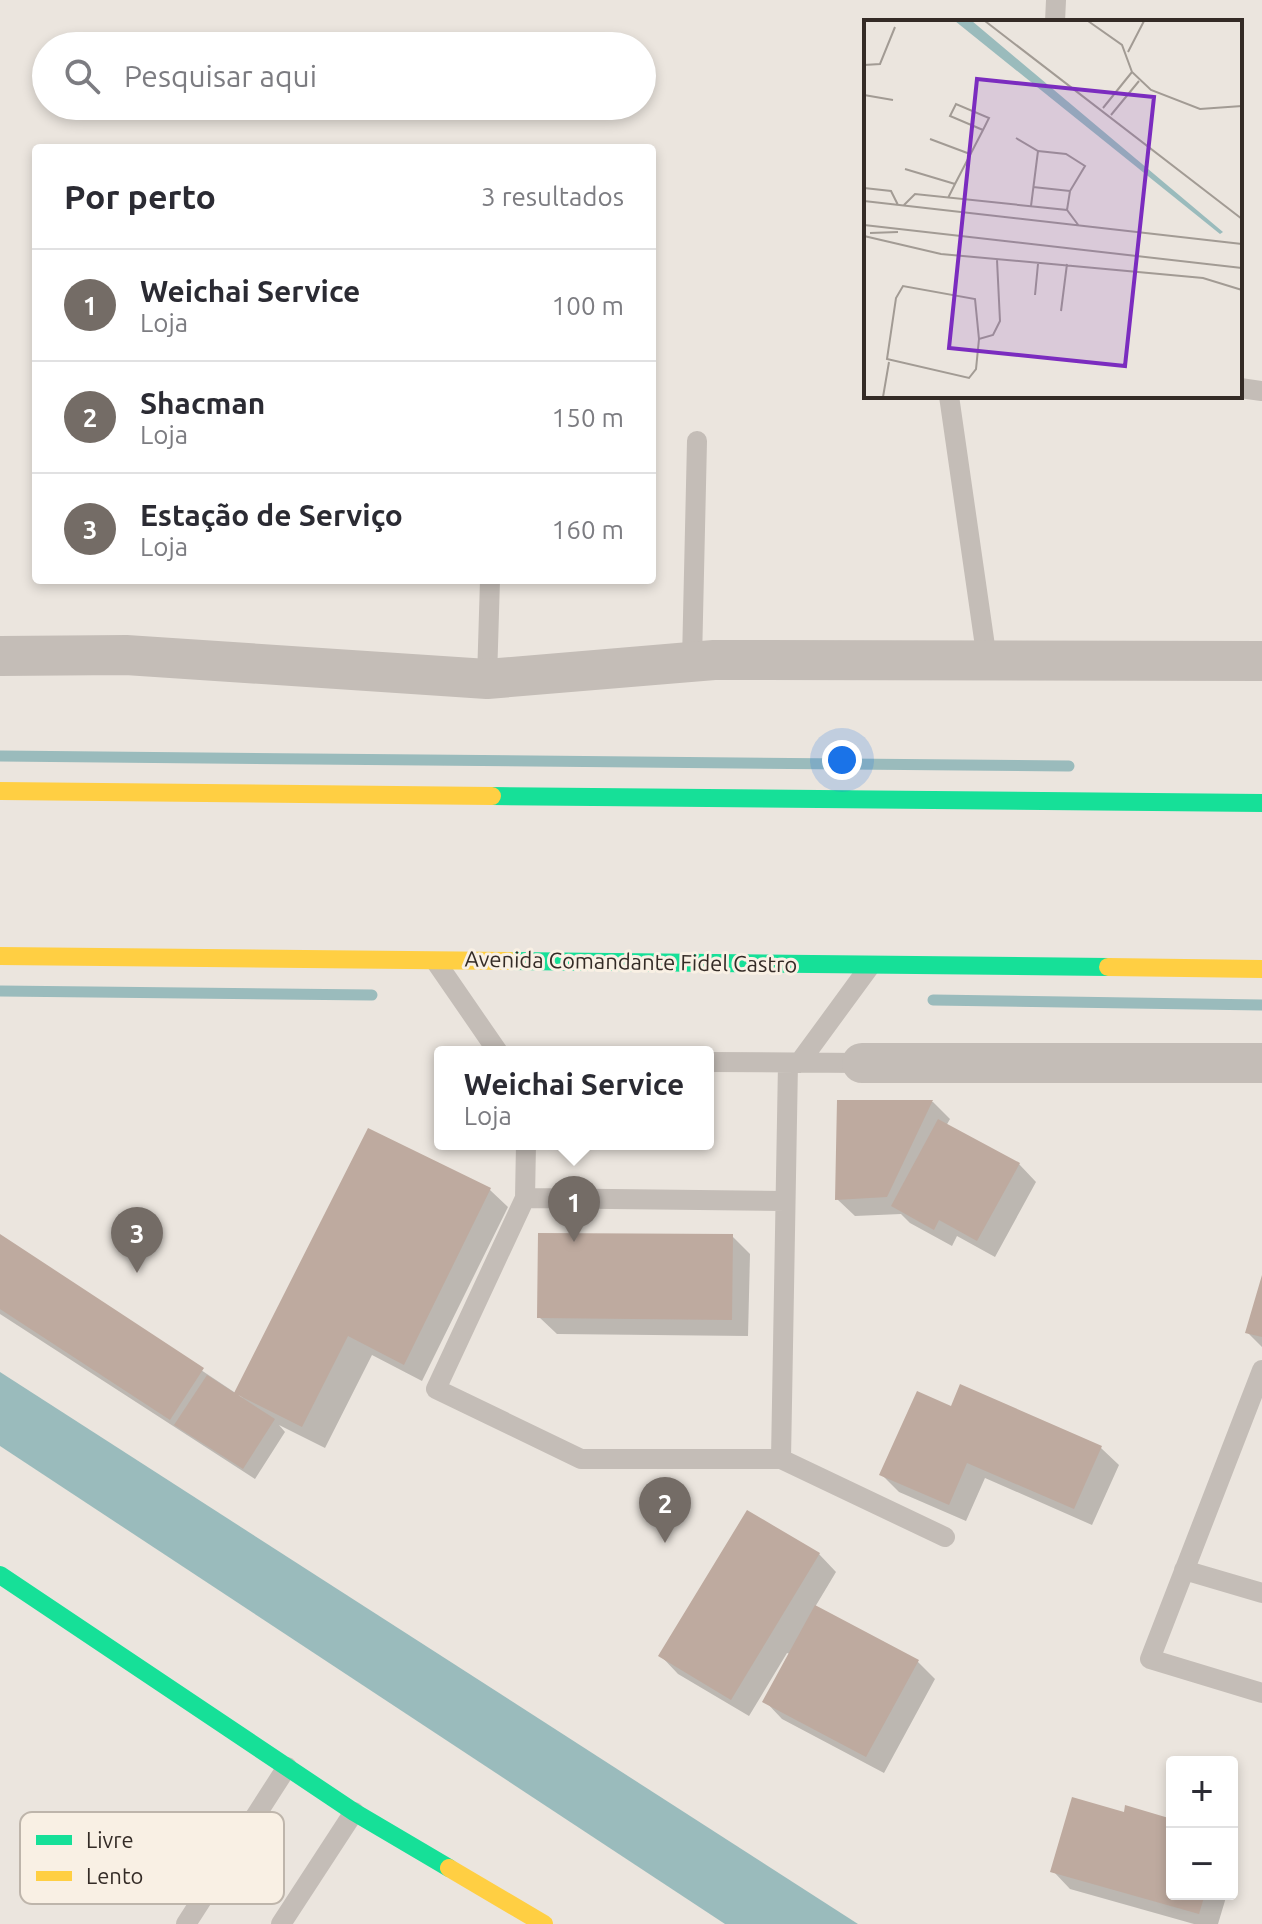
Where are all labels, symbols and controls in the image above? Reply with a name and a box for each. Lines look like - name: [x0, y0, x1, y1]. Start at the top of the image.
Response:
- inset map: [864, 20, 1242, 398]
- search box: [32, 32, 656, 120]
- icon: search: [60, 54, 104, 98]
- text: Pesquisar aqui: [124, 59, 317, 93]
- text: Por perto: [64, 177, 216, 215]
- text: 3 resultados: [481, 182, 624, 211]
- text: Weichai Service: [140, 274, 360, 308]
- text: 1: [83, 291, 97, 320]
- text: 100 m: [552, 291, 624, 320]
- text: Loja: [140, 308, 188, 337]
- text: Shacman: [140, 386, 265, 420]
- text: 2: [83, 403, 97, 432]
- text: 150 m: [552, 403, 624, 432]
- text: Loja: [140, 420, 188, 449]
- text: Estação de Serviço: [140, 498, 403, 532]
- text: 3: [83, 515, 97, 544]
- text: 160 m: [552, 515, 624, 544]
- text: Loja: [140, 532, 188, 561]
- your location: [822, 740, 862, 780]
- street label: Avenida Comandante Fidel Castro: [464, 946, 798, 976]
- popup: [434, 1046, 714, 1150]
- text: Weichai Service: [464, 1067, 684, 1101]
- text: Loja: [464, 1101, 512, 1130]
- pin: 1: [548, 1176, 600, 1242]
- pin: 3: [111, 1207, 163, 1273]
- pin: 2: [639, 1477, 691, 1543]
- map controls: [1166, 1756, 1238, 1900]
- button: +: [1166, 1756, 1238, 1828]
- legend: [20, 1812, 284, 1904]
- text: Livre: [86, 1827, 134, 1852]
- button: −: [1166, 1828, 1238, 1900]
- text: Lento: [86, 1863, 143, 1888]

